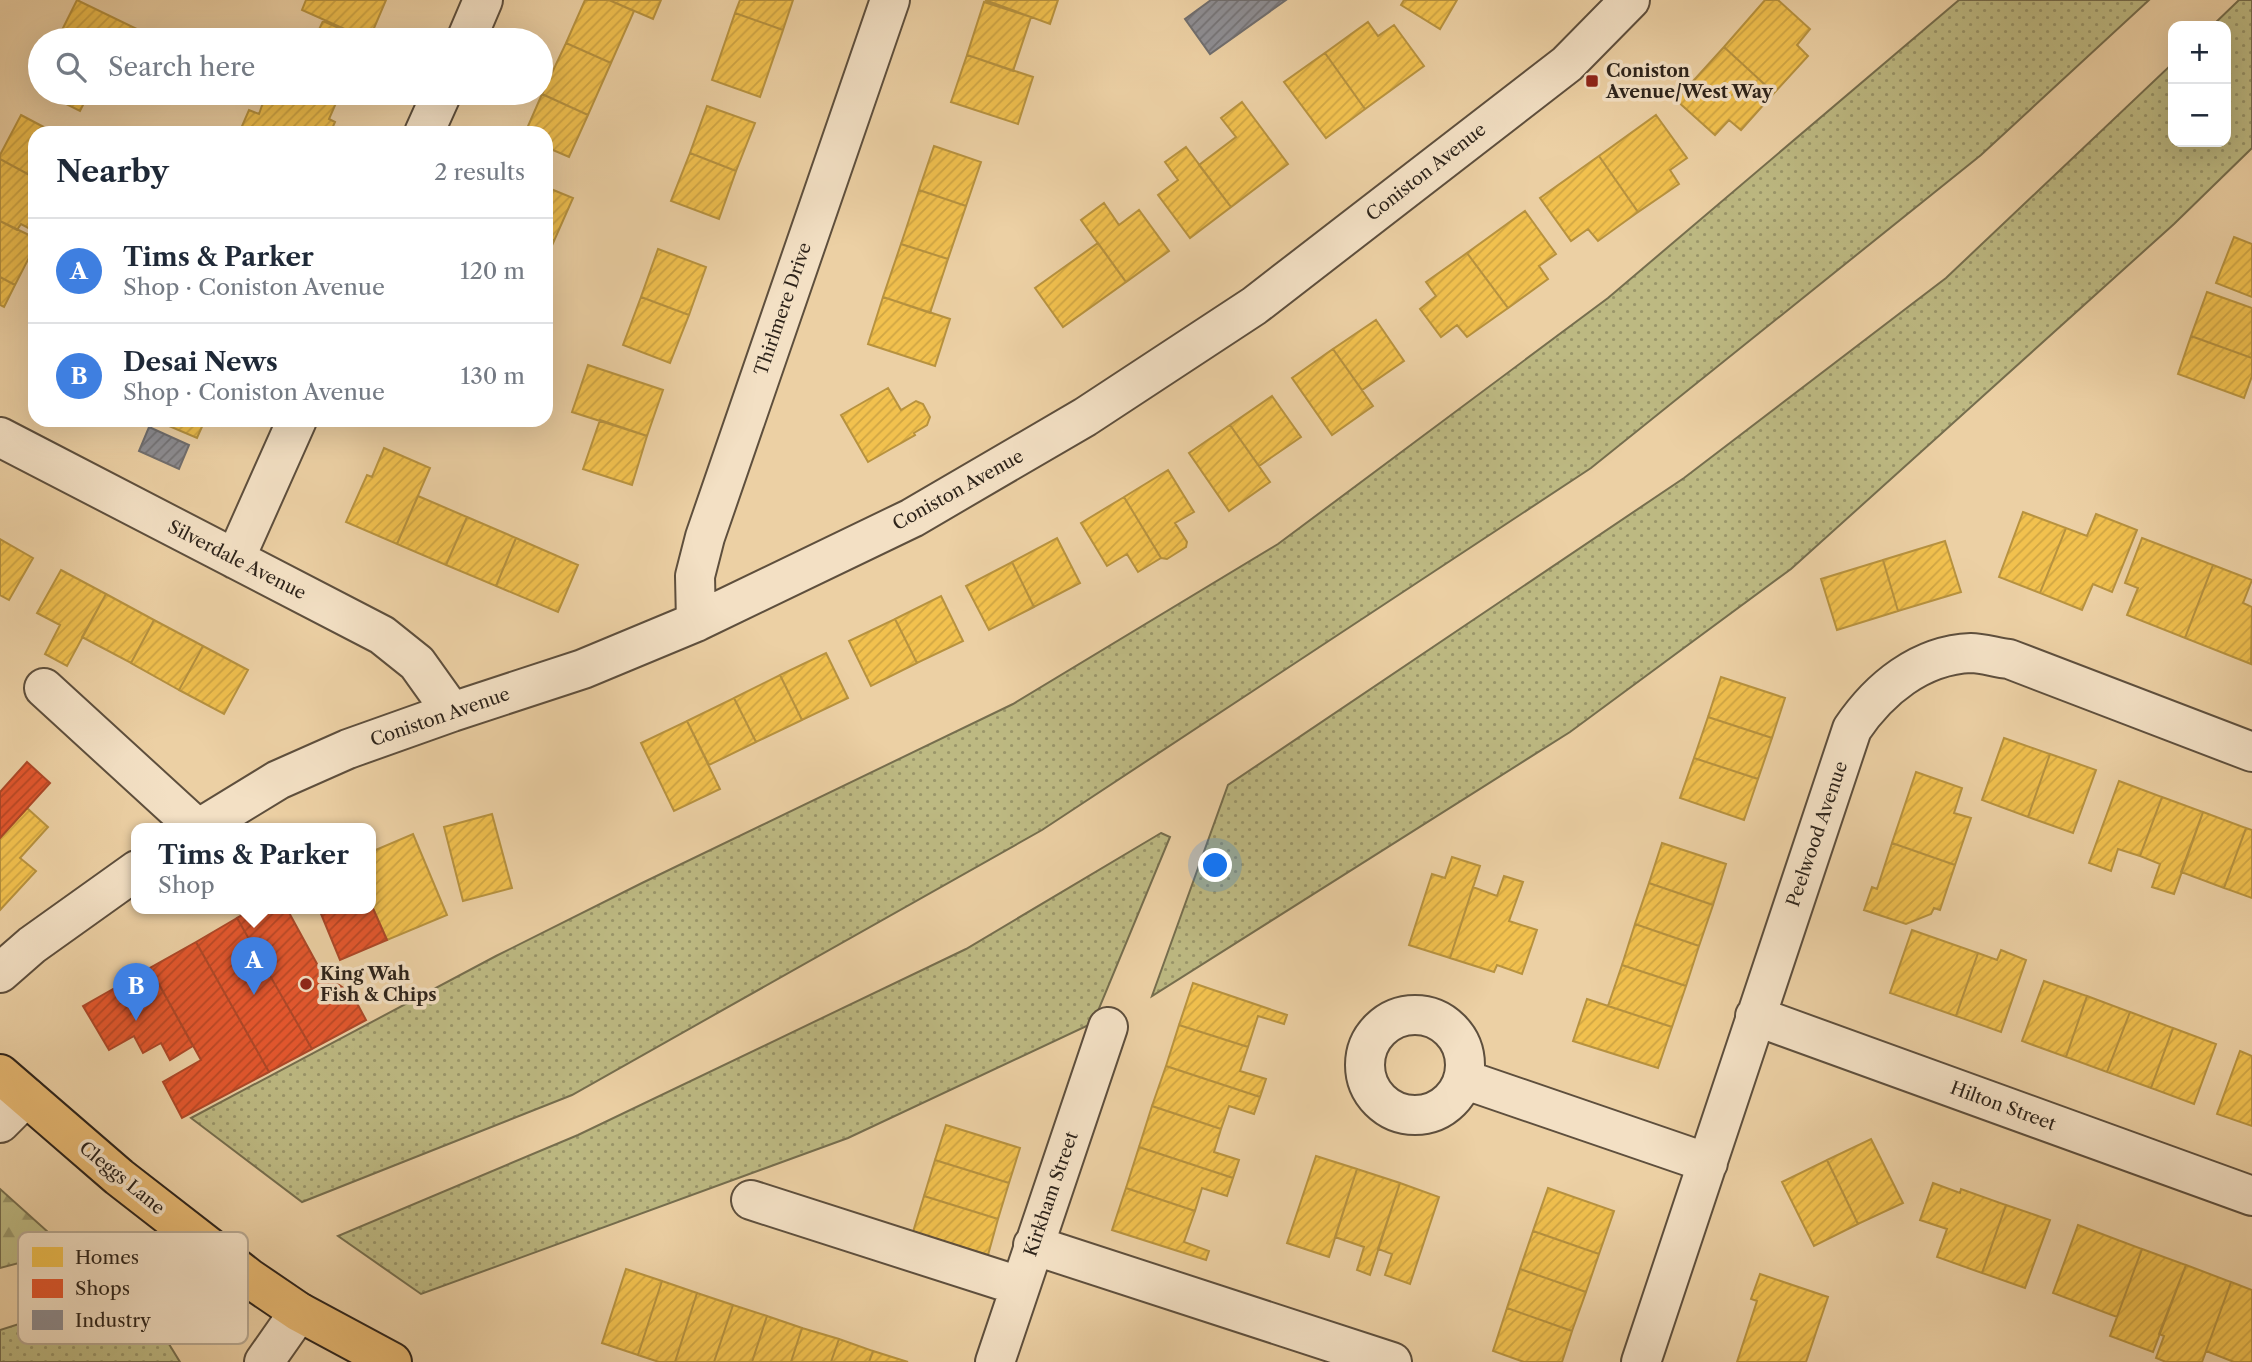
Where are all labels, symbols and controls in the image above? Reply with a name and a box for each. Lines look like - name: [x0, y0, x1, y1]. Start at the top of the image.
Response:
- map controls: [2168, 21, 2231, 147]
- button: +: [2168, 21, 2231, 84]
- search box: [28, 28, 553, 105]
- icon: search: [52, 48, 90, 86]
- text: Search here: [108, 51, 255, 83]
- place label: Coniston Avenue/West Way: [1605, 60, 1774, 103]
- marker: Coniston Avenue/West Way: [1584, 73, 1600, 89]
- button: −: [2168, 84, 2231, 147]
- street label: Coniston Avenue: [1362, 118, 1490, 226]
- text: Nearby: [56, 153, 169, 190]
- text: 2 results: [434, 158, 525, 186]
- street label: Thirlmere Drive: [750, 240, 816, 378]
- text: Tims & Parker: [123, 241, 314, 273]
- text: A: [70, 257, 88, 285]
- text: 120 m: [460, 257, 525, 285]
- text: Shop · Coniston Avenue: [123, 273, 385, 301]
- text: Desai News: [123, 346, 278, 378]
- text: B: [70, 362, 88, 390]
- text: 130 m: [461, 362, 525, 390]
- text: Shop · Coniston Avenue: [123, 378, 385, 406]
- street label: Coniston Avenue: [889, 445, 1027, 535]
- street label: Silverdale Avenue: [164, 516, 310, 604]
- street label: Coniston Avenue: [367, 683, 513, 751]
- street label: Peelwood Avenue: [1782, 758, 1852, 910]
- popup: [131, 823, 376, 914]
- text: Tims & Parker: [158, 839, 349, 871]
- your location: [1198, 848, 1232, 882]
- text: Shop: [158, 871, 215, 899]
- pin: A: [231, 937, 277, 995]
- pin: B: [113, 963, 159, 1021]
- place label: King Wah Fish & Chips: [320, 963, 437, 1006]
- marker: King Wah Fish & Chips: [298, 976, 314, 992]
- street label: Hilton Street: [1947, 1077, 2059, 1135]
- street label: Kirkham Street: [1019, 1128, 1083, 1259]
- street label: Cleggs Lane: [75, 1137, 169, 1219]
- legend: [18, 1232, 248, 1344]
- text: Homes: [75, 1246, 139, 1269]
- text: Shops: [75, 1277, 130, 1300]
- text: Industry: [75, 1309, 151, 1332]

